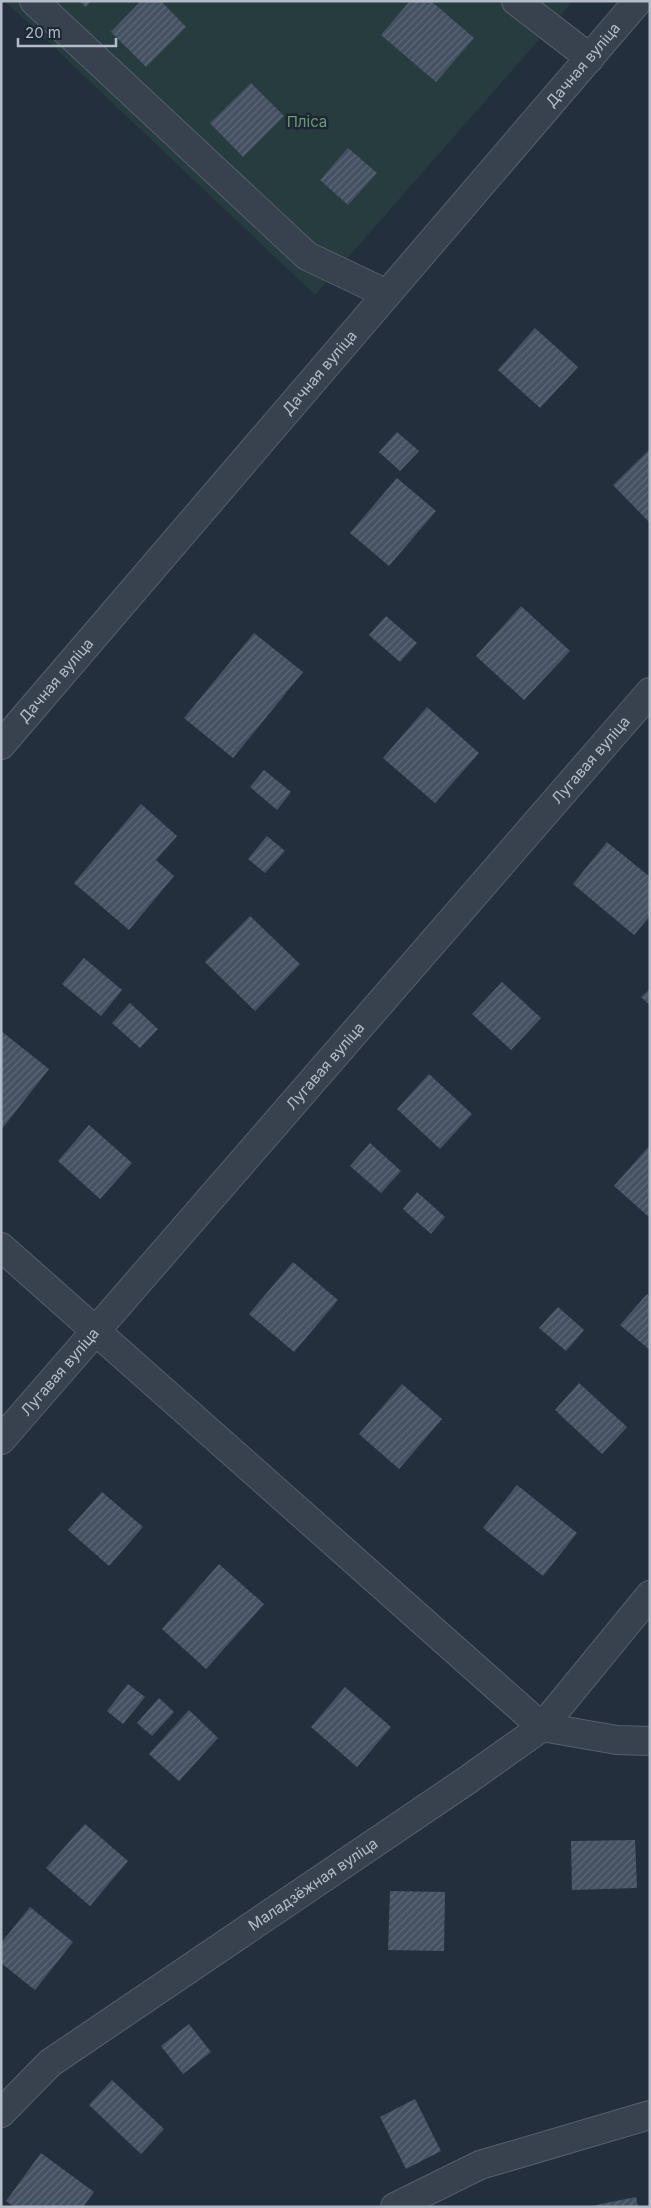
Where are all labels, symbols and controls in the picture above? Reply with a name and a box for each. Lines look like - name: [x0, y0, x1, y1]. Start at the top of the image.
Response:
- scale bar: [18, 15, 115, 47]
- street label: Дачная вуліца: [541, 19, 624, 111]
- text: 20 m: [25, 23, 61, 42]
- park label: Пліса: [287, 112, 327, 131]
- street label: Дачная вуліца: [278, 326, 361, 419]
- street label: Дачная вуліца: [14, 634, 97, 726]
- street label: Лугавая вуліца: [547, 712, 634, 808]
- street label: Лугавая вуліца: [282, 1018, 368, 1114]
- street label: Лугавая вуліца: [16, 1324, 103, 1420]
- street label: Маладзёжная вуліца: [245, 1834, 381, 1935]

